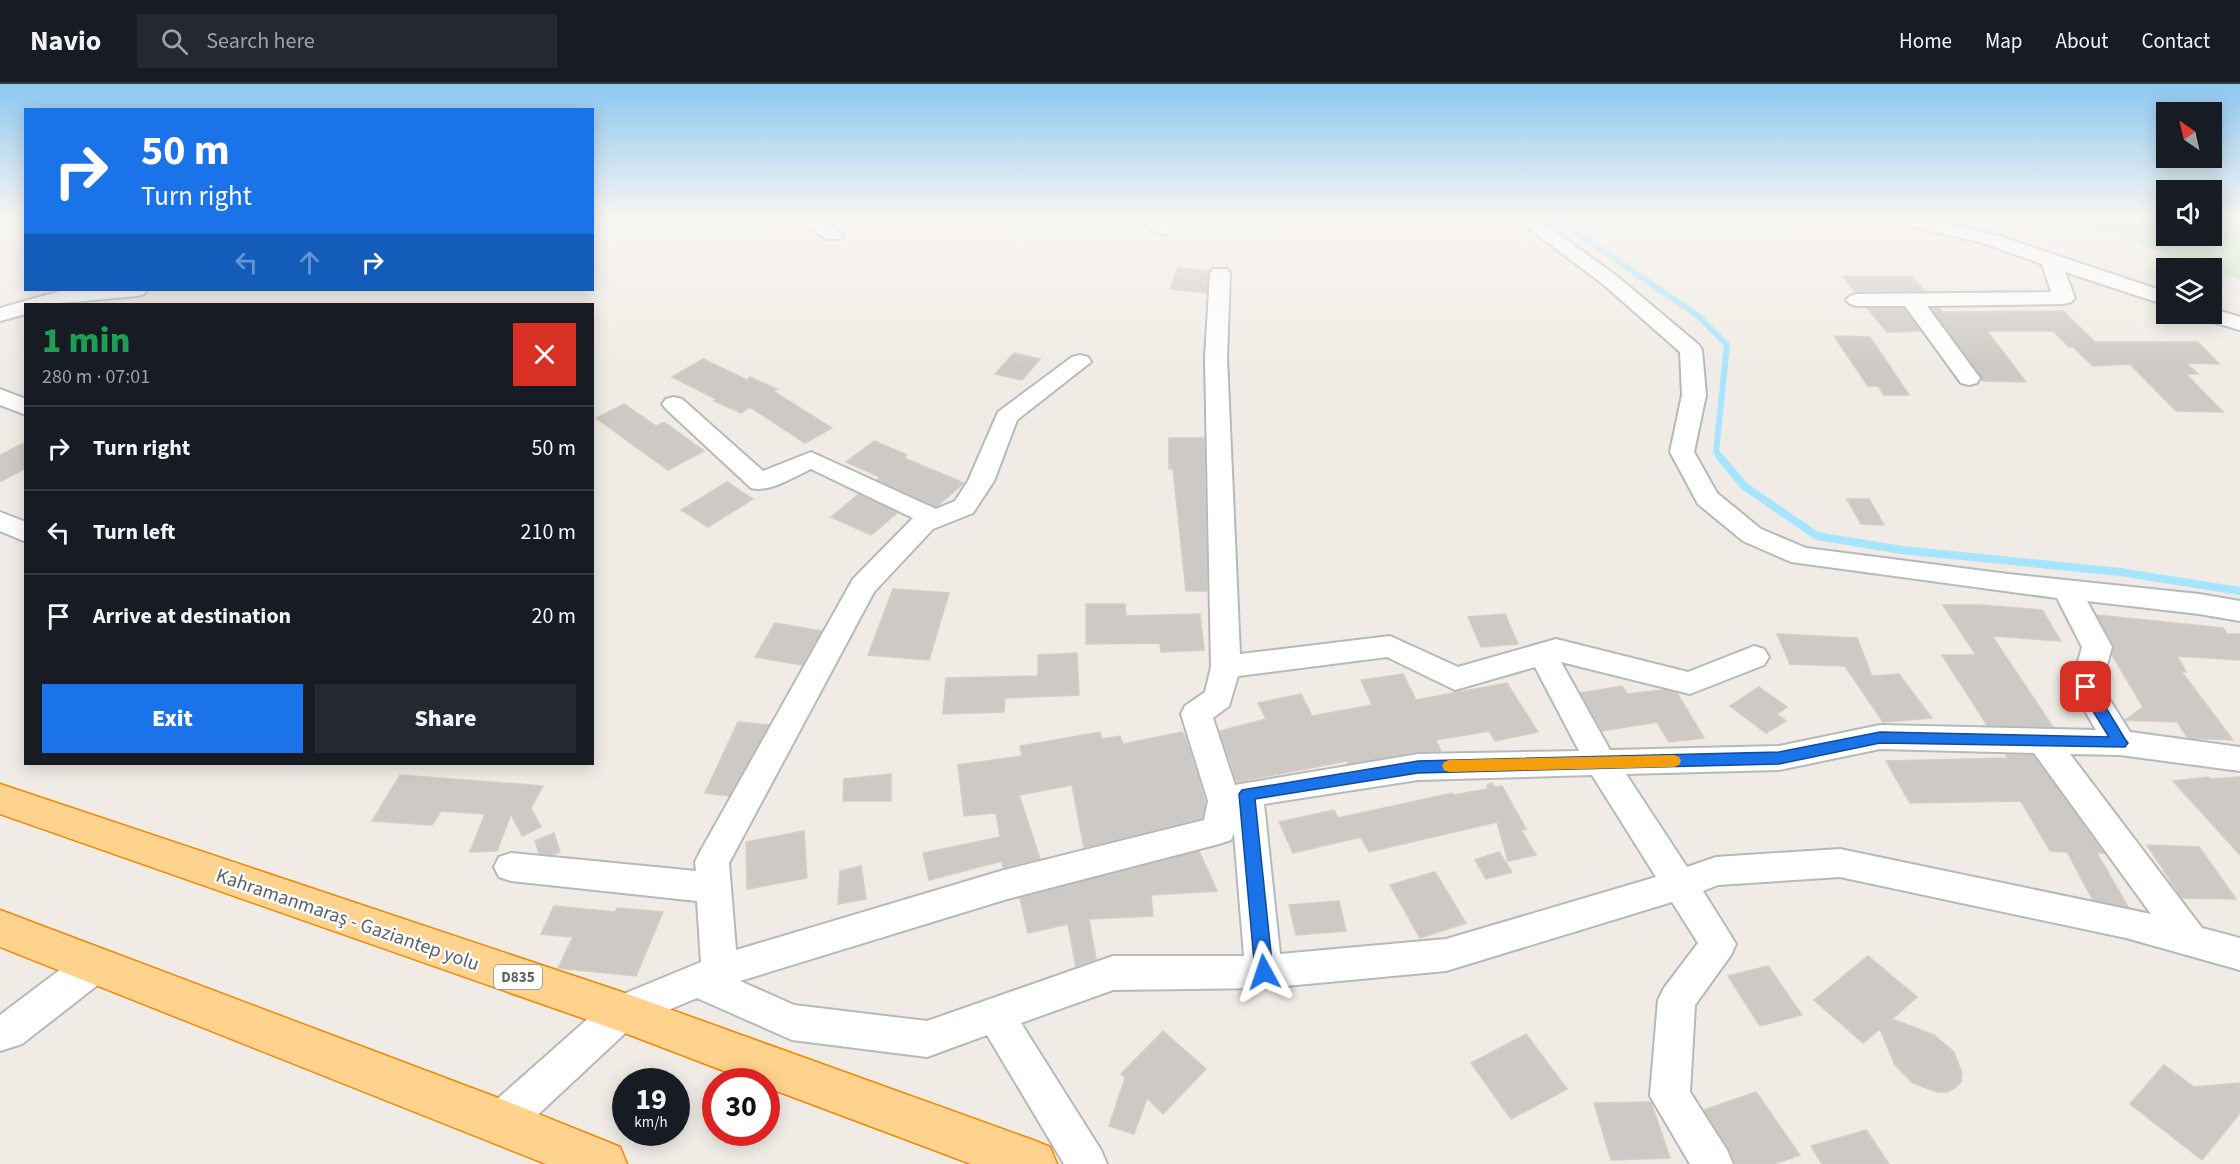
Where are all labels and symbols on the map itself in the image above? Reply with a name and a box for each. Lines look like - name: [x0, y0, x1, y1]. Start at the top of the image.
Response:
- north arrow: [2156, 102, 2222, 168]
- pin: [2060, 661, 2111, 712]
- street label: Kahramanmaraş - Gaziantep yolu: [212, 862, 483, 978]
- position arrow: [1232, 940, 1296, 1004]
- road number: D835: [494, 965, 542, 989]
- speed limit sign: 30: [702, 1068, 780, 1146]

